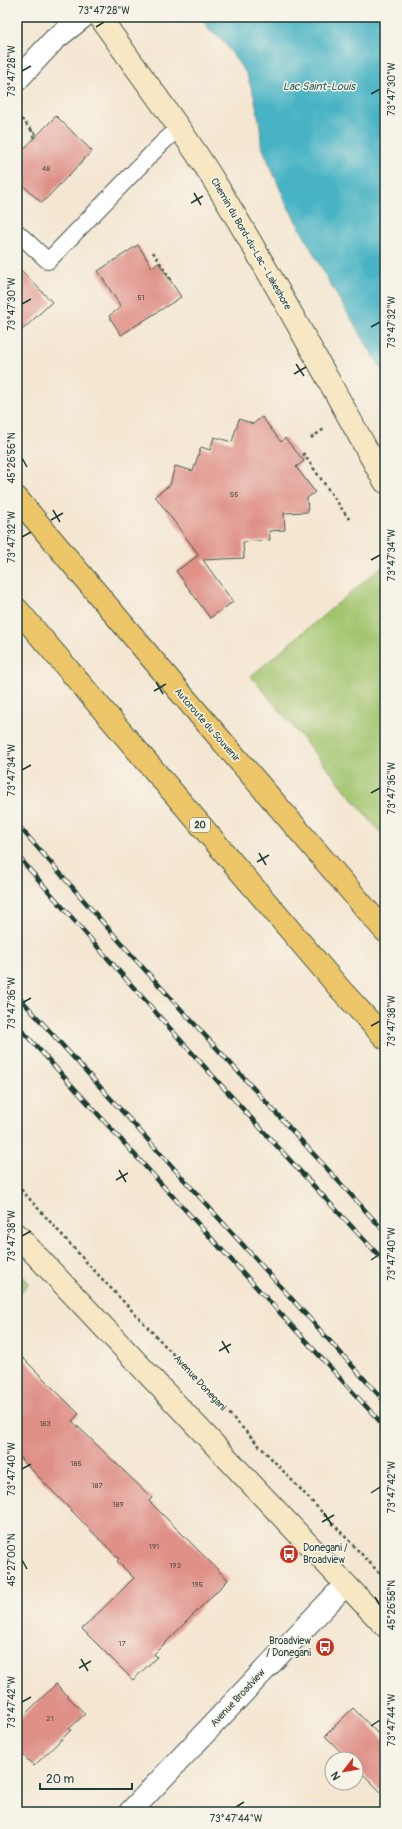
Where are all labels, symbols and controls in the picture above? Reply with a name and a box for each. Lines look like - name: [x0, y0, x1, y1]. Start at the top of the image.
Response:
- text: 73°47'28"W: [78, 5, 130, 17]
- text: 73°47'28"W: [6, 45, 18, 97]
- text: 73°47'30"W: [386, 62, 398, 116]
- water label: Lac Saint-Louis: [283, 80, 356, 93]
- house number: 48: [42, 164, 50, 173]
- street label: Chemin du Bord-du-Lac - Lakeshore: [208, 176, 294, 312]
- text: 73°47'30"W: [6, 277, 18, 331]
- house number: 51: [137, 293, 145, 302]
- text: 73°47'32"W: [386, 295, 398, 348]
- text: 45°26'56"N: [6, 432, 18, 484]
- house number: 55: [230, 490, 238, 499]
- text: 73°47'32"W: [6, 510, 18, 563]
- text: 73°47'34"W: [386, 528, 398, 581]
- street label: Autoroute du Souvenir: [172, 686, 243, 765]
- text: 73°47'34"W: [6, 743, 18, 796]
- text: 73°47'36"W: [386, 761, 398, 814]
- road number: 20: [190, 818, 210, 832]
- text: 73°47'36"W: [6, 976, 18, 1029]
- text: 73°47'38"W: [386, 995, 398, 1047]
- text: 73°47'38"W: [6, 1210, 18, 1262]
- text: 73°47'40"W: [386, 1227, 398, 1281]
- street label: Avenue Donegani: [171, 1353, 229, 1414]
- house number: 183: [39, 1419, 51, 1428]
- text: 73°47'40"W: [6, 1442, 18, 1496]
- house number: 185: [70, 1459, 82, 1468]
- text: 73°47'42"W: [386, 1460, 398, 1513]
- house number: 187: [91, 1481, 103, 1490]
- house number: 189: [112, 1500, 124, 1509]
- text: 45°27'00"N: [6, 1533, 18, 1586]
- house number: 191: [149, 1542, 159, 1551]
- place label: Donegani / Broadview: [303, 1542, 348, 1566]
- bus stop icon: Donegani / Broadview: [278, 1543, 300, 1565]
- house number: 193: [169, 1561, 181, 1570]
- house number: 195: [191, 1580, 203, 1589]
- text: 45°26'58"N: [386, 1580, 398, 1630]
- place label: Broadview / Donegani: [266, 1635, 311, 1659]
- bus stop icon: Broadview / Donegani: [314, 1636, 336, 1658]
- house number: 17: [118, 1639, 126, 1648]
- street label: Avenue Broadview: [208, 1666, 268, 1729]
- text: 73°47'42"W: [6, 1675, 18, 1728]
- text: 73°47'44"W: [386, 1693, 398, 1746]
- house number: 21: [46, 1714, 54, 1723]
- north arrow: [324, 1751, 364, 1791]
- scale bar: [40, 1765, 132, 1791]
- text: N: [328, 1769, 343, 1782]
- text: 20 m: [46, 1772, 75, 1787]
- text: 73°47'44"W: [210, 1813, 263, 1825]

